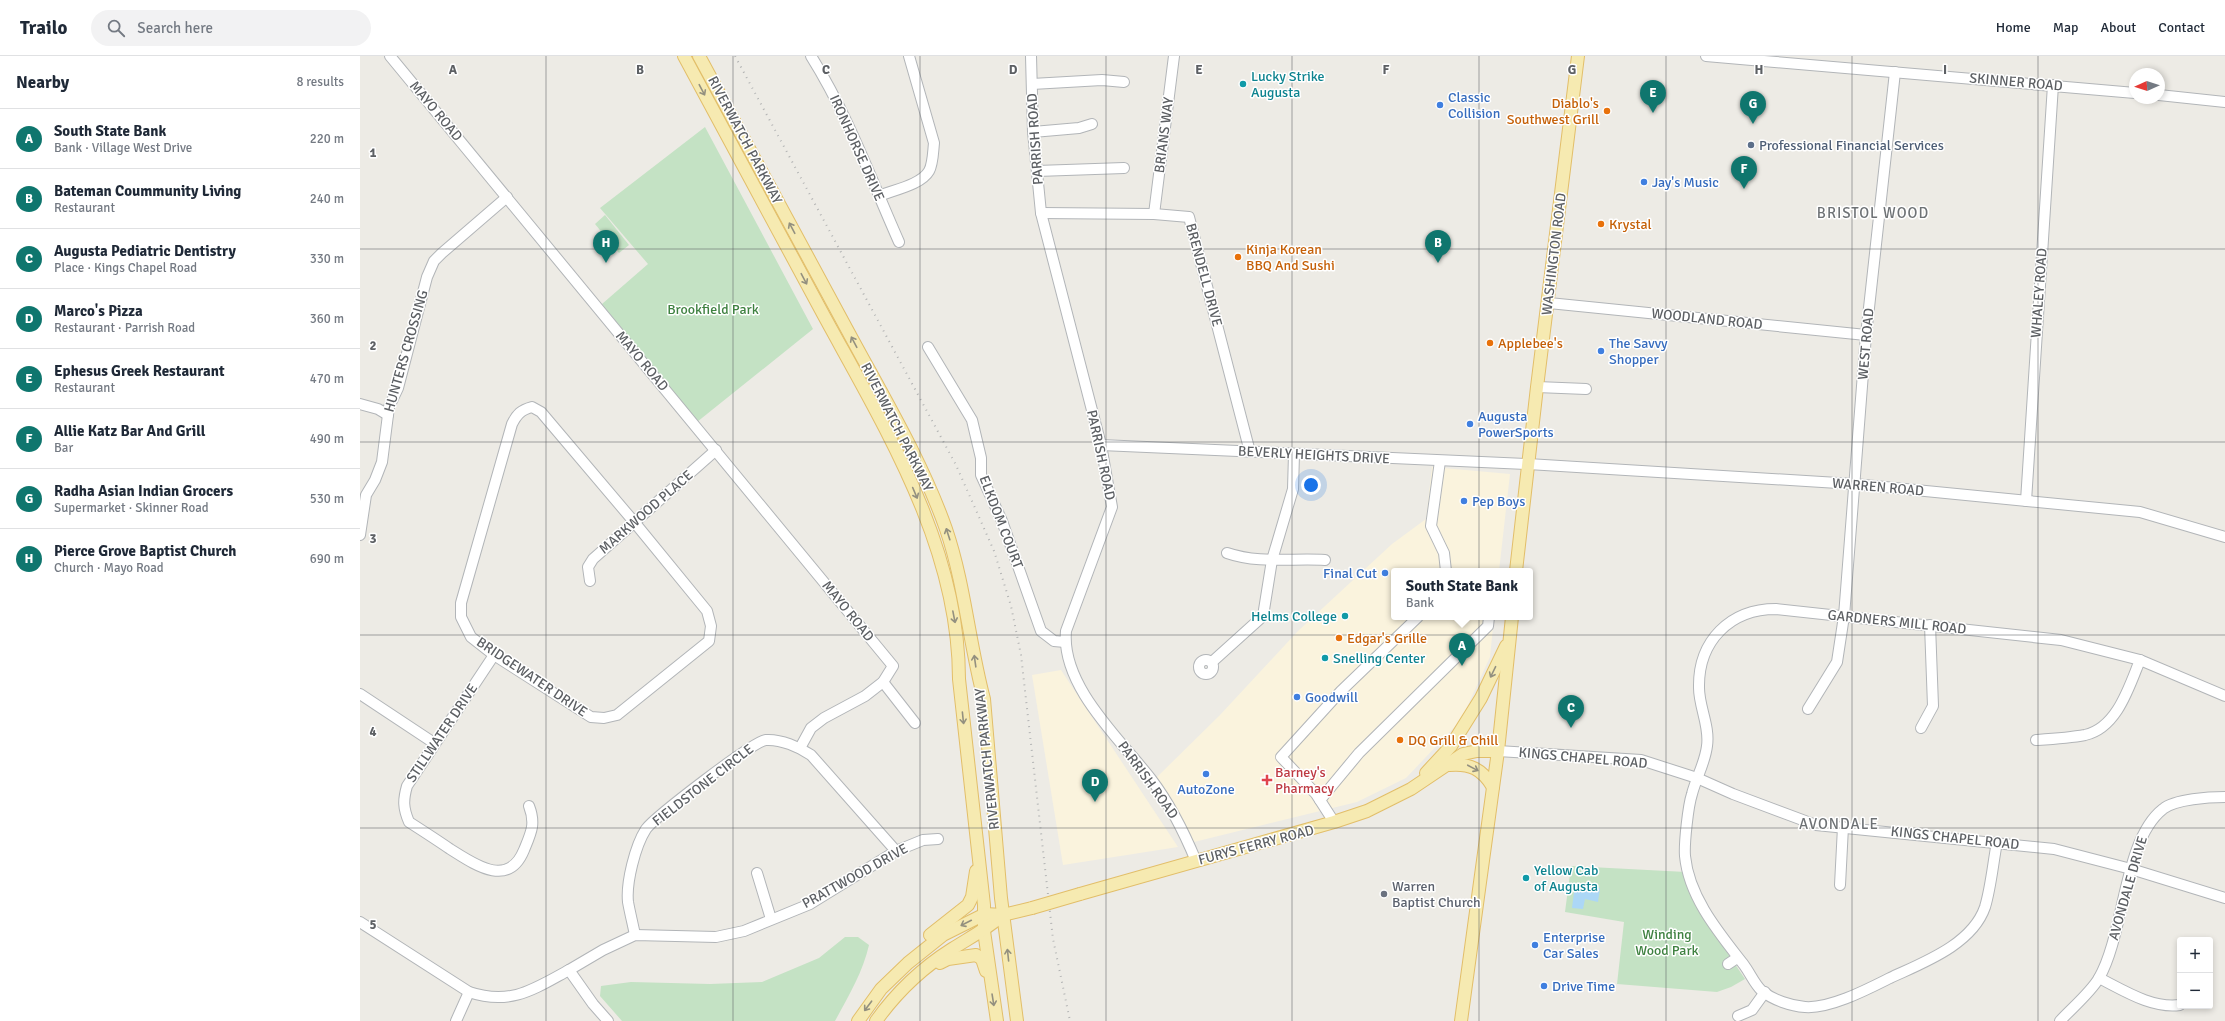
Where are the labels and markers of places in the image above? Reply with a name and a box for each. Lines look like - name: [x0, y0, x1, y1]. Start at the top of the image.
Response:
- place label: Lucky Strike Augusta: [1251, 68, 1324, 101]
- marker: Lucky Strike Augusta: [1238, 79, 1248, 89]
- pin: E: [1640, 80, 1666, 113]
- place label: Classic Collision: [1448, 89, 1500, 122]
- pin: G: [1740, 91, 1766, 124]
- place label: Diablo's Southwest Grill: [1507, 95, 1599, 128]
- marker: Classic Collision: [1435, 100, 1445, 110]
- marker: Diablo's Southwest Grill: [1602, 106, 1612, 116]
- place label: Professional Financial Services: [1759, 137, 1944, 154]
- marker: Professional Financial Services: [1746, 140, 1756, 150]
- pin: F: [1731, 156, 1757, 189]
- place label: Jay's Music: [1652, 174, 1719, 191]
- marker: Jay's Music: [1639, 177, 1649, 187]
- place label: Krystal: [1609, 216, 1652, 233]
- marker: Krystal: [1596, 219, 1606, 229]
- pin: H: [593, 230, 619, 263]
- pin: B: [1425, 230, 1451, 263]
- place label: Kinja Korean BBQ And Sushi: [1246, 241, 1335, 274]
- marker: Kinja Korean BBQ And Sushi: [1233, 252, 1243, 262]
- place label: Applebee's: [1498, 335, 1563, 352]
- place label: The Savvy Shopper: [1609, 335, 1668, 368]
- marker: Applebee's: [1485, 338, 1495, 348]
- marker: The Savvy Shopper: [1596, 346, 1606, 356]
- place label: Augusta PowerSports: [1478, 408, 1554, 441]
- marker: Augusta PowerSports: [1465, 419, 1475, 429]
- place label: Pep Boys: [1472, 493, 1525, 510]
- marker: Pep Boys: [1459, 496, 1469, 506]
- place label: Final Cut: [1323, 565, 1377, 582]
- marker: Final Cut: [1380, 568, 1390, 578]
- place label: Helms College: [1251, 608, 1337, 625]
- marker: Helms College: [1340, 611, 1350, 621]
- place label: Edgar's Grille: [1347, 630, 1427, 647]
- marker: Edgar's Grille: [1334, 633, 1344, 643]
- pin: A: [1449, 633, 1475, 666]
- place label: Snelling Center: [1333, 650, 1426, 667]
- marker: Snelling Center: [1320, 653, 1330, 663]
- place label: Goodwill: [1305, 689, 1358, 706]
- marker: Goodwill: [1292, 692, 1302, 702]
- pin: C: [1558, 695, 1584, 728]
- place label: DQ Grill & Chill: [1408, 732, 1498, 749]
- marker: DQ Grill & Chill: [1395, 735, 1405, 745]
- place label: Barney's Pharmacy: [1275, 764, 1335, 797]
- pin: D: [1082, 769, 1108, 802]
- marker: AutoZone: [1201, 769, 1211, 779]
- marker: Barney's Pharmacy: [1262, 775, 1272, 785]
- place label: AutoZone: [1177, 781, 1235, 798]
- place label: Yellow Cab of Augusta: [1534, 862, 1598, 895]
- marker: Yellow Cab of Augusta: [1521, 873, 1531, 883]
- place label: Warren Baptist Church: [1392, 878, 1481, 911]
- marker: Warren Baptist Church: [1379, 889, 1389, 899]
- place label: Enterprise Car Sales: [1543, 929, 1605, 962]
- marker: Enterprise Car Sales: [1530, 940, 1540, 950]
- place label: Drive Time: [1552, 978, 1615, 995]
- marker: Drive Time: [1539, 981, 1549, 991]

